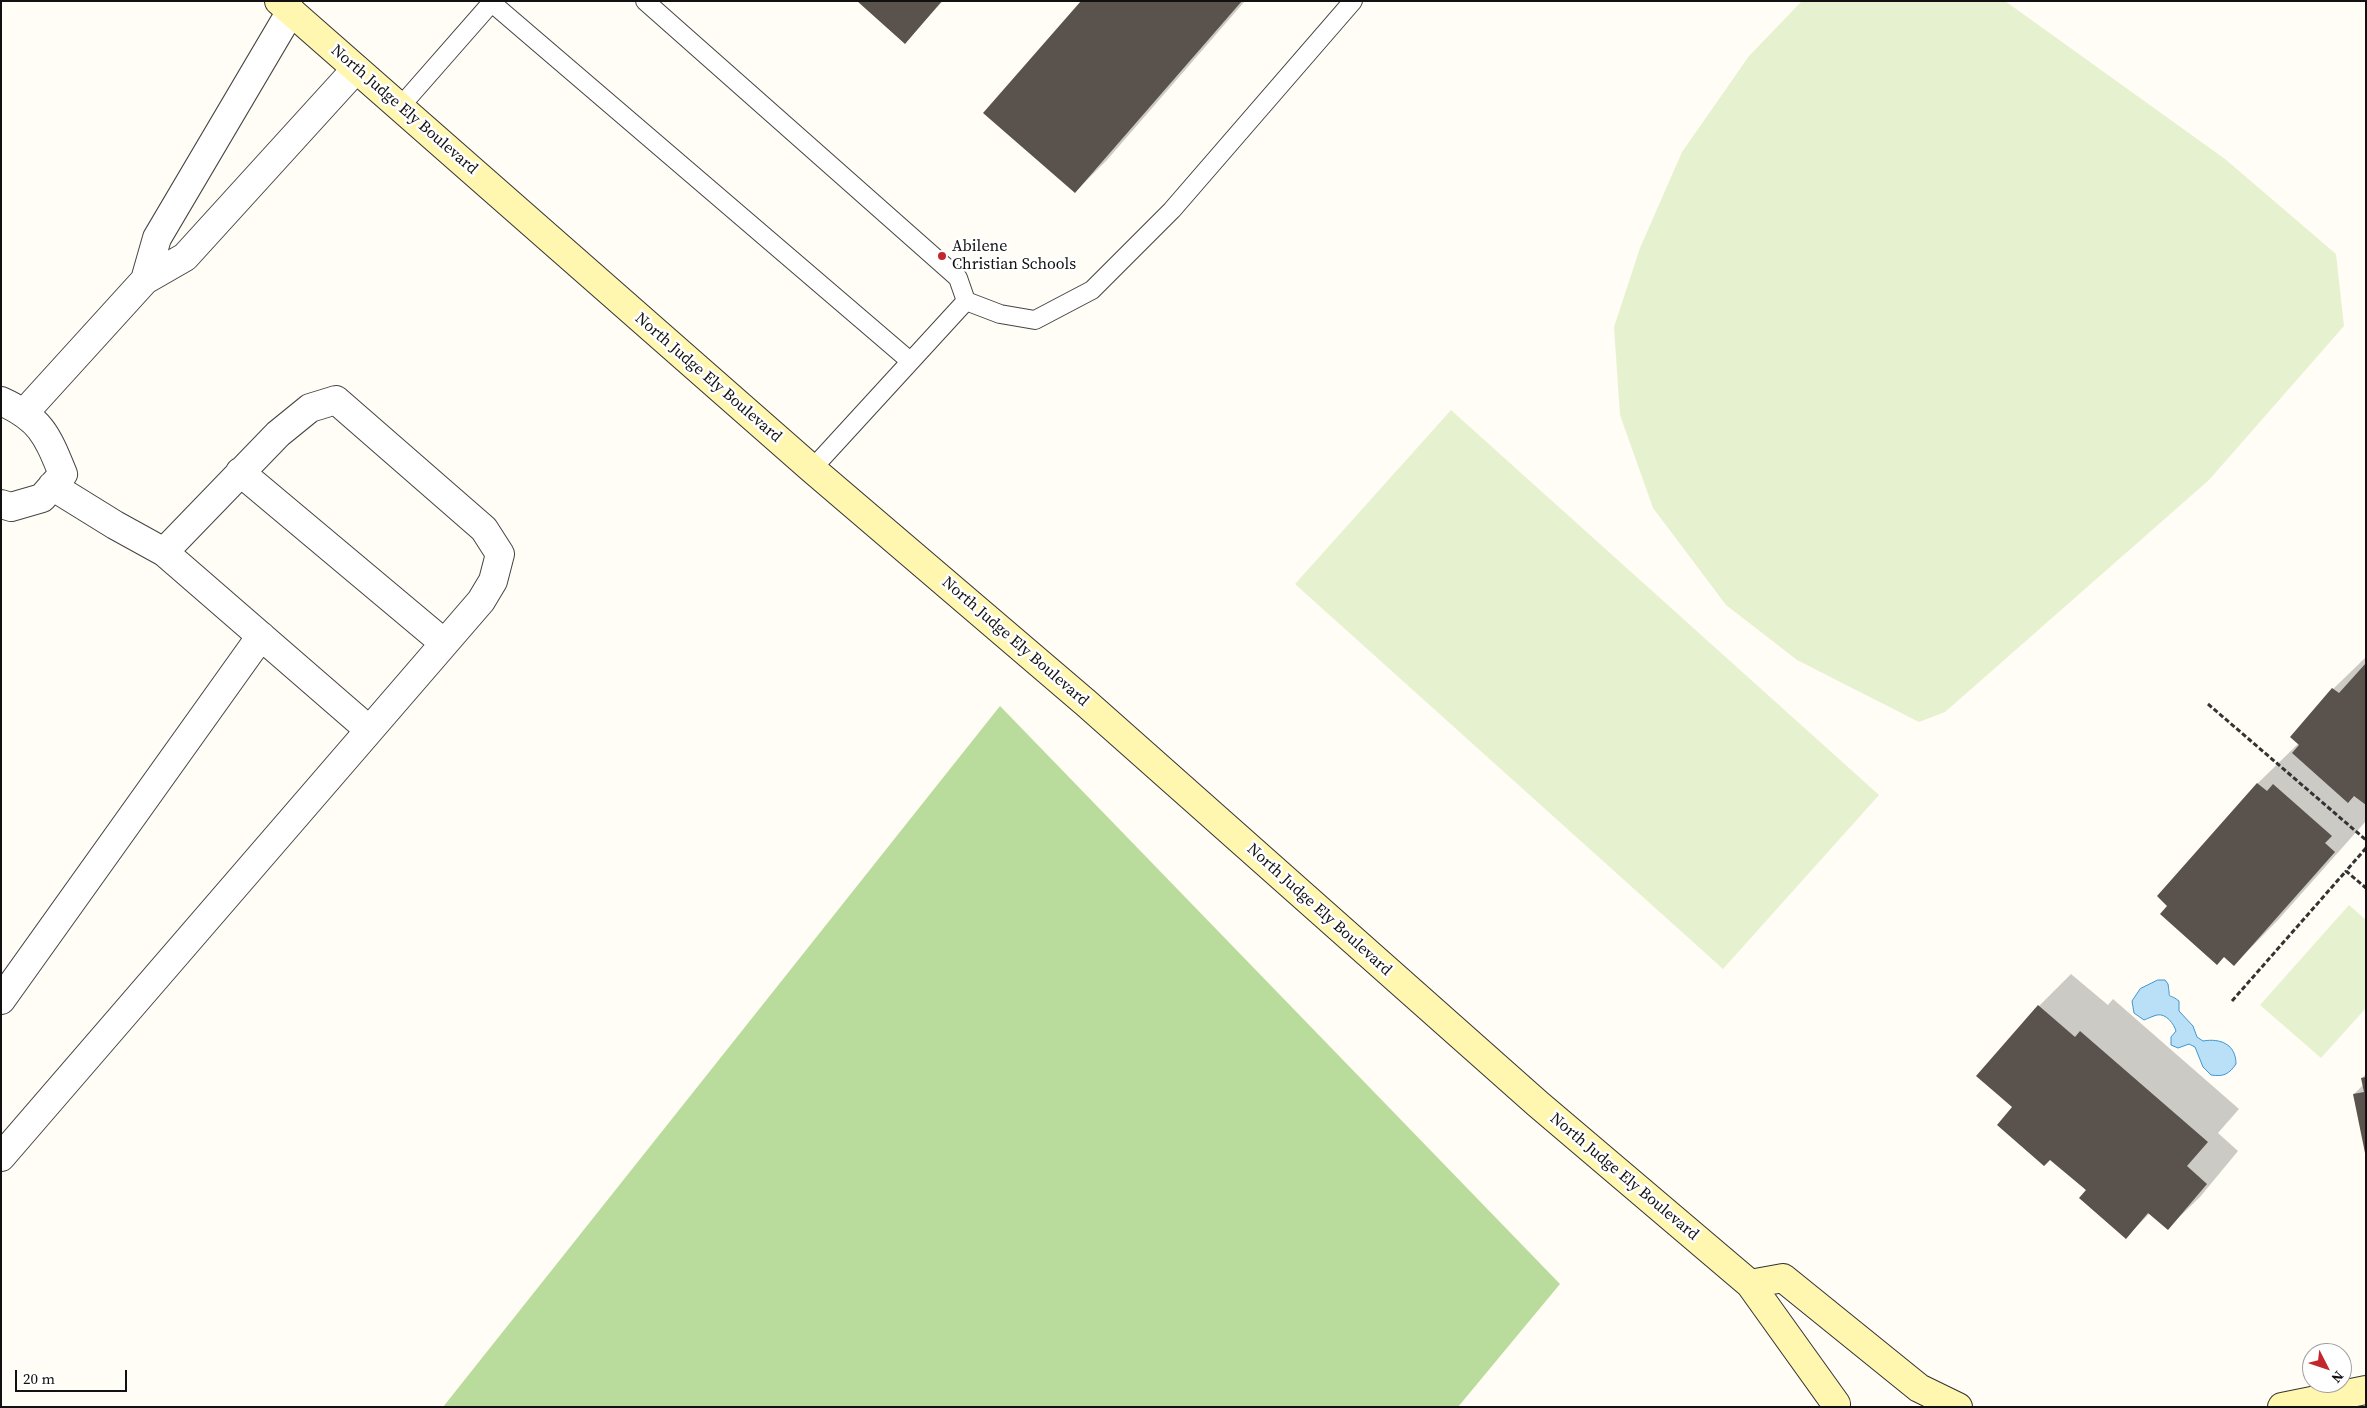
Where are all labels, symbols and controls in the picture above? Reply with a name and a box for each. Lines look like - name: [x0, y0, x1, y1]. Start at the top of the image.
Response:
- street label: North Judge Ely Boulevard: [327, 41, 481, 179]
- place label: Abilene Christian Schools: [952, 237, 1076, 275]
- marker: Abilene Christian Schools: [936, 250, 948, 262]
- street label: North Judge Ely Boulevard: [631, 309, 785, 447]
- street label: North Judge Ely Boulevard: [938, 573, 1092, 711]
- street label: North Judge Ely Boulevard: [1243, 840, 1395, 980]
- street label: North Judge Ely Boulevard: [1546, 1109, 1702, 1245]
- north arrow: [2302, 1343, 2352, 1393]
- scale bar: [18, 1360, 130, 1392]
- text: N: [2327, 1367, 2348, 1388]
- text: 20 m: [23, 1368, 55, 1389]

